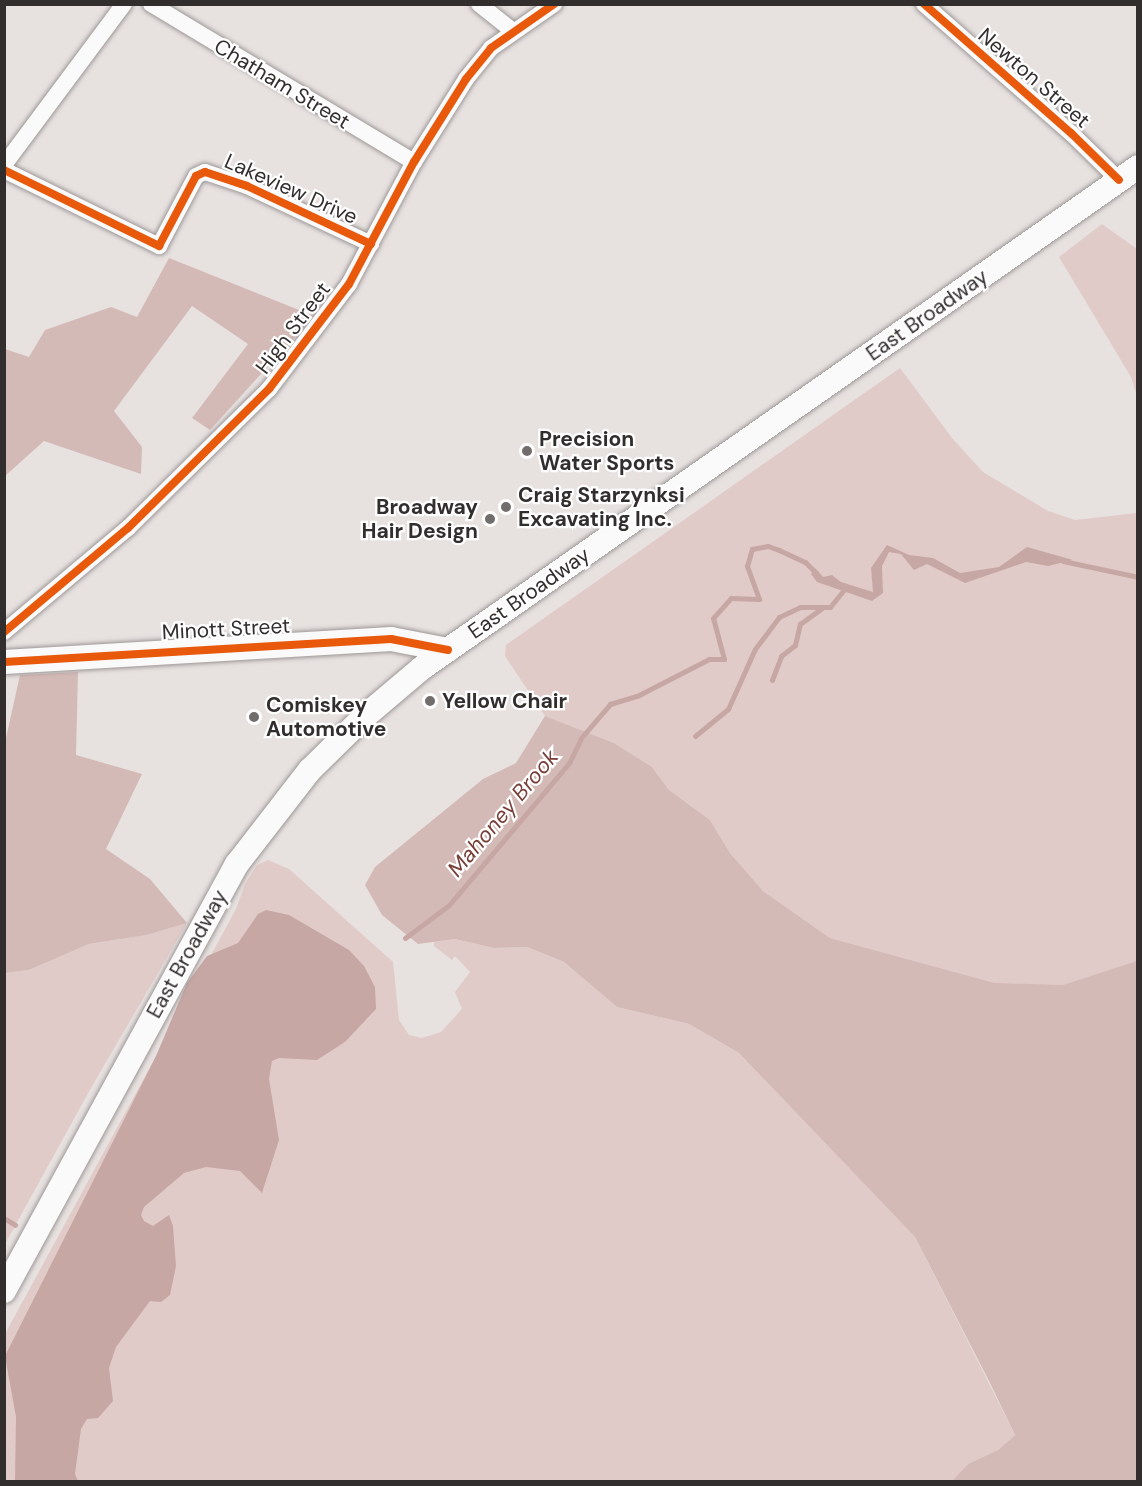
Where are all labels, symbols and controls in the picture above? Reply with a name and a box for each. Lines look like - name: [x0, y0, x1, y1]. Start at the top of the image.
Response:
- street label: Newton Street: [973, 23, 1095, 133]
- street label: Chatham Street: [210, 34, 354, 134]
- street label: Lakeview Drive: [221, 148, 361, 230]
- street label: East Broadway: [861, 264, 993, 366]
- street label: High Street: [250, 277, 336, 379]
- place label: Precision Water Sports: [539, 426, 674, 476]
- marker: Precision Water Sports: [520, 444, 534, 458]
- place label: Craig Starzynksi Excavating Inc.: [518, 482, 685, 532]
- place label: Broadway Hair Design: [362, 494, 478, 544]
- marker: Craig Starzynksi Excavating Inc.: [499, 500, 513, 514]
- marker: Broadway Hair Design: [483, 512, 497, 526]
- street label: East Broadway: [463, 542, 595, 644]
- street label: Minott Street: [161, 613, 291, 645]
- place label: Yellow Chair: [442, 688, 567, 714]
- place label: Comiskey Automotive: [266, 692, 386, 742]
- marker: Yellow Chair: [423, 694, 437, 708]
- marker: Comiskey Automotive: [247, 710, 261, 724]
- water label: Mahoney Brook: [442, 744, 564, 882]
- street label: East Broadway: [141, 885, 233, 1023]

